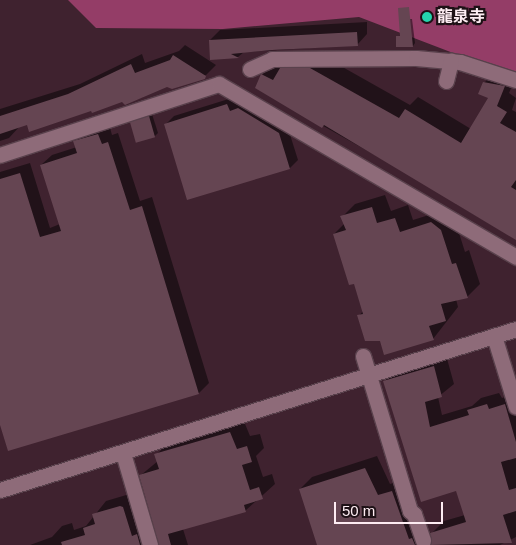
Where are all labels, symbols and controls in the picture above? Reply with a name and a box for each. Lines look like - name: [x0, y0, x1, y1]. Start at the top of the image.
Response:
- place label: 龍泉寺: [437, 7, 485, 27]
- marker: 龍泉寺: [421, 11, 433, 23]
- scale bar: [336, 492, 445, 524]
- text: 50 m: [342, 502, 375, 519]

